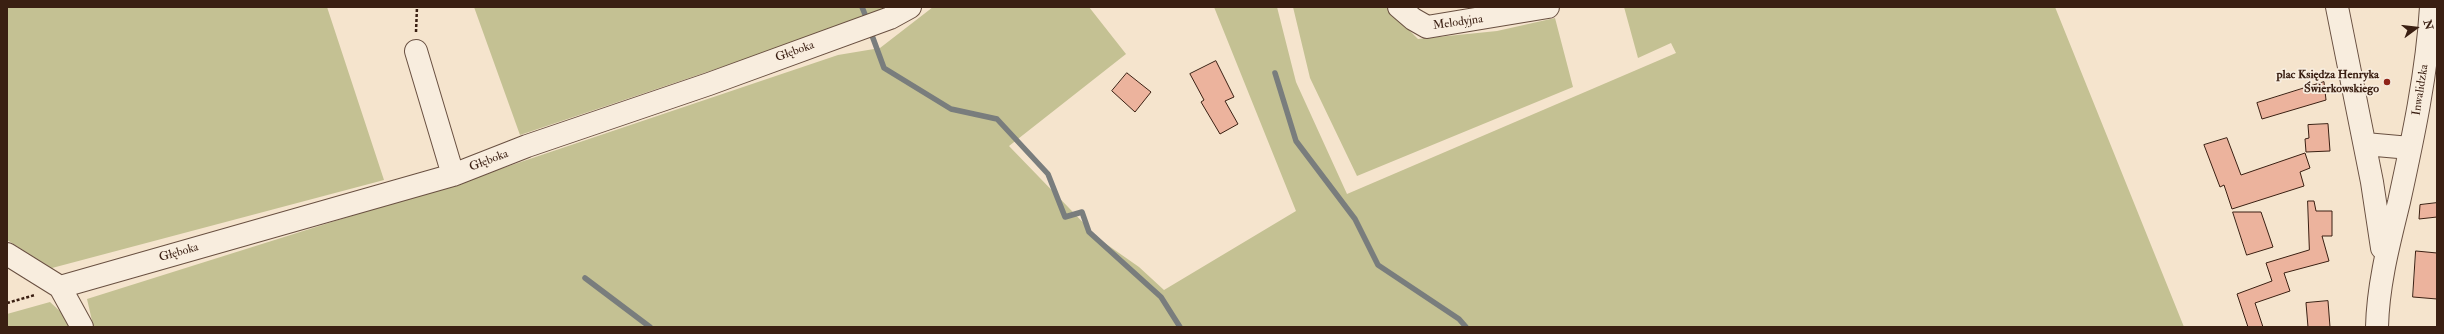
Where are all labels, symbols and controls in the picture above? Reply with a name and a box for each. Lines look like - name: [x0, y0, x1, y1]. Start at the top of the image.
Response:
- north arrow: [2396, 8, 2436, 48]
- street label: Melodyjna: [1432, 12, 1484, 34]
- text: N: [2421, 18, 2436, 31]
- street label: Głęboka: [774, 38, 816, 66]
- street label: Inwalidzka: [2410, 63, 2432, 117]
- place label: plac Księdza Henryka Świerkowskiego: [2277, 68, 2379, 96]
- marker: plac Księdza Henryka Świerkowskiego: [2382, 77, 2392, 87]
- street label: Głęboka: [468, 147, 510, 175]
- street label: Głęboka: [158, 241, 200, 265]

